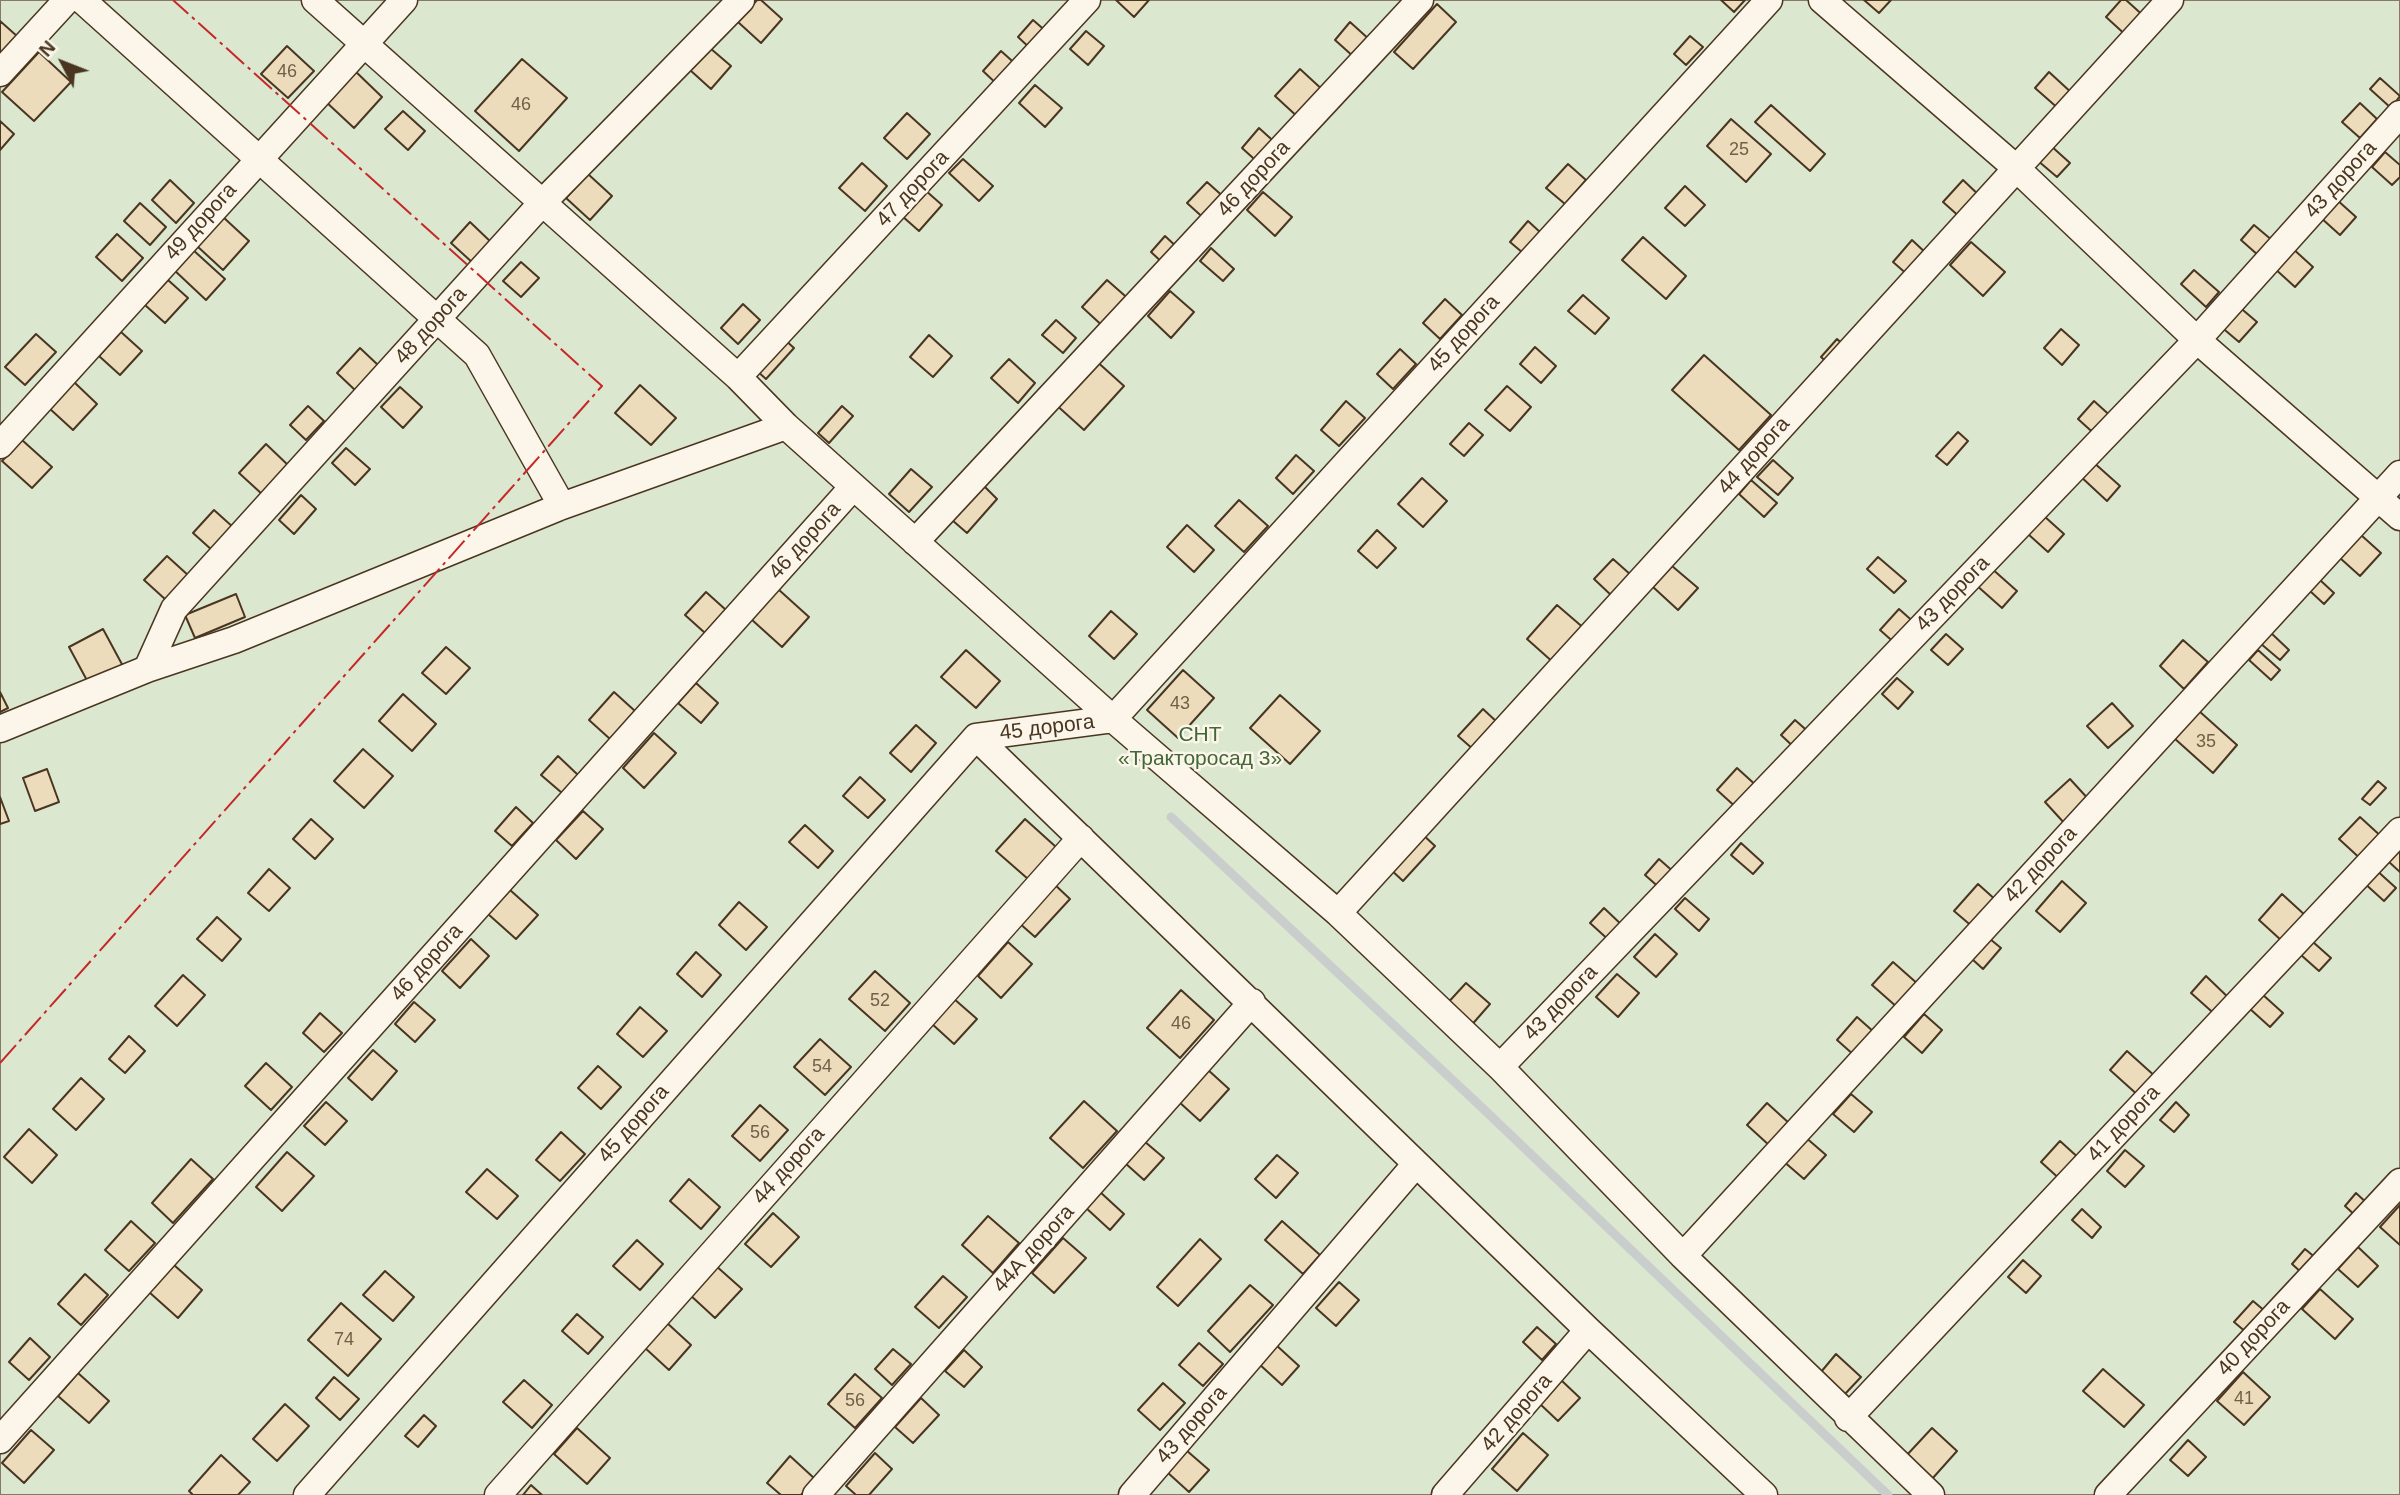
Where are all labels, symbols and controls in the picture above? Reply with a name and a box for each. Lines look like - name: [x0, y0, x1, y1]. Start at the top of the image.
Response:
- north arrow: [28, 28, 98, 98]
- text: N: [35, 36, 59, 61]
- house number: 46: [277, 61, 297, 83]
- house number: 46: [511, 94, 531, 116]
- street label: 46 дорога: [1212, 136, 1296, 222]
- street label: 43 дорога: [2300, 136, 2382, 224]
- house number: 25: [1729, 139, 1749, 161]
- street label: 47 дорога: [871, 146, 955, 232]
- street label: 49 дорога: [160, 178, 242, 266]
- street label: 48 дорога: [390, 282, 472, 370]
- street label: 45 дорога: [1423, 290, 1505, 378]
- street label: 44 дорога: [1713, 412, 1795, 500]
- street label: 46 дорога: [764, 497, 846, 585]
- street label: 43 дорога: [1911, 551, 1995, 637]
- house number: 43: [1170, 693, 1190, 715]
- street label: 45 дорога: [998, 710, 1096, 746]
- park label: СНТ «Тракторосад 3»: [1118, 722, 1282, 772]
- house number: 35: [2196, 731, 2216, 753]
- street label: 42 дорога: [1999, 822, 2083, 908]
- street label: 46 дорога: [386, 919, 468, 1007]
- street label: 43 дорога: [1519, 960, 1603, 1046]
- house number: 52: [870, 990, 890, 1012]
- house number: 46: [1171, 1013, 1191, 1035]
- house number: 54: [812, 1056, 832, 1078]
- street label: 45 дорога: [593, 1080, 675, 1168]
- street label: 41 дорога: [2082, 1081, 2166, 1167]
- street label: 44 дорога: [748, 1122, 830, 1210]
- house number: 56: [750, 1122, 770, 1144]
- street label: 44А дорога: [988, 1200, 1080, 1298]
- street label: 40 дорога: [2212, 1295, 2296, 1381]
- house number: 74: [334, 1329, 354, 1351]
- street label: 42 дорога: [1476, 1369, 1558, 1457]
- street label: 43 дорога: [1151, 1381, 1233, 1469]
- house number: 41: [2234, 1388, 2254, 1410]
- house number: 56: [845, 1390, 865, 1412]

